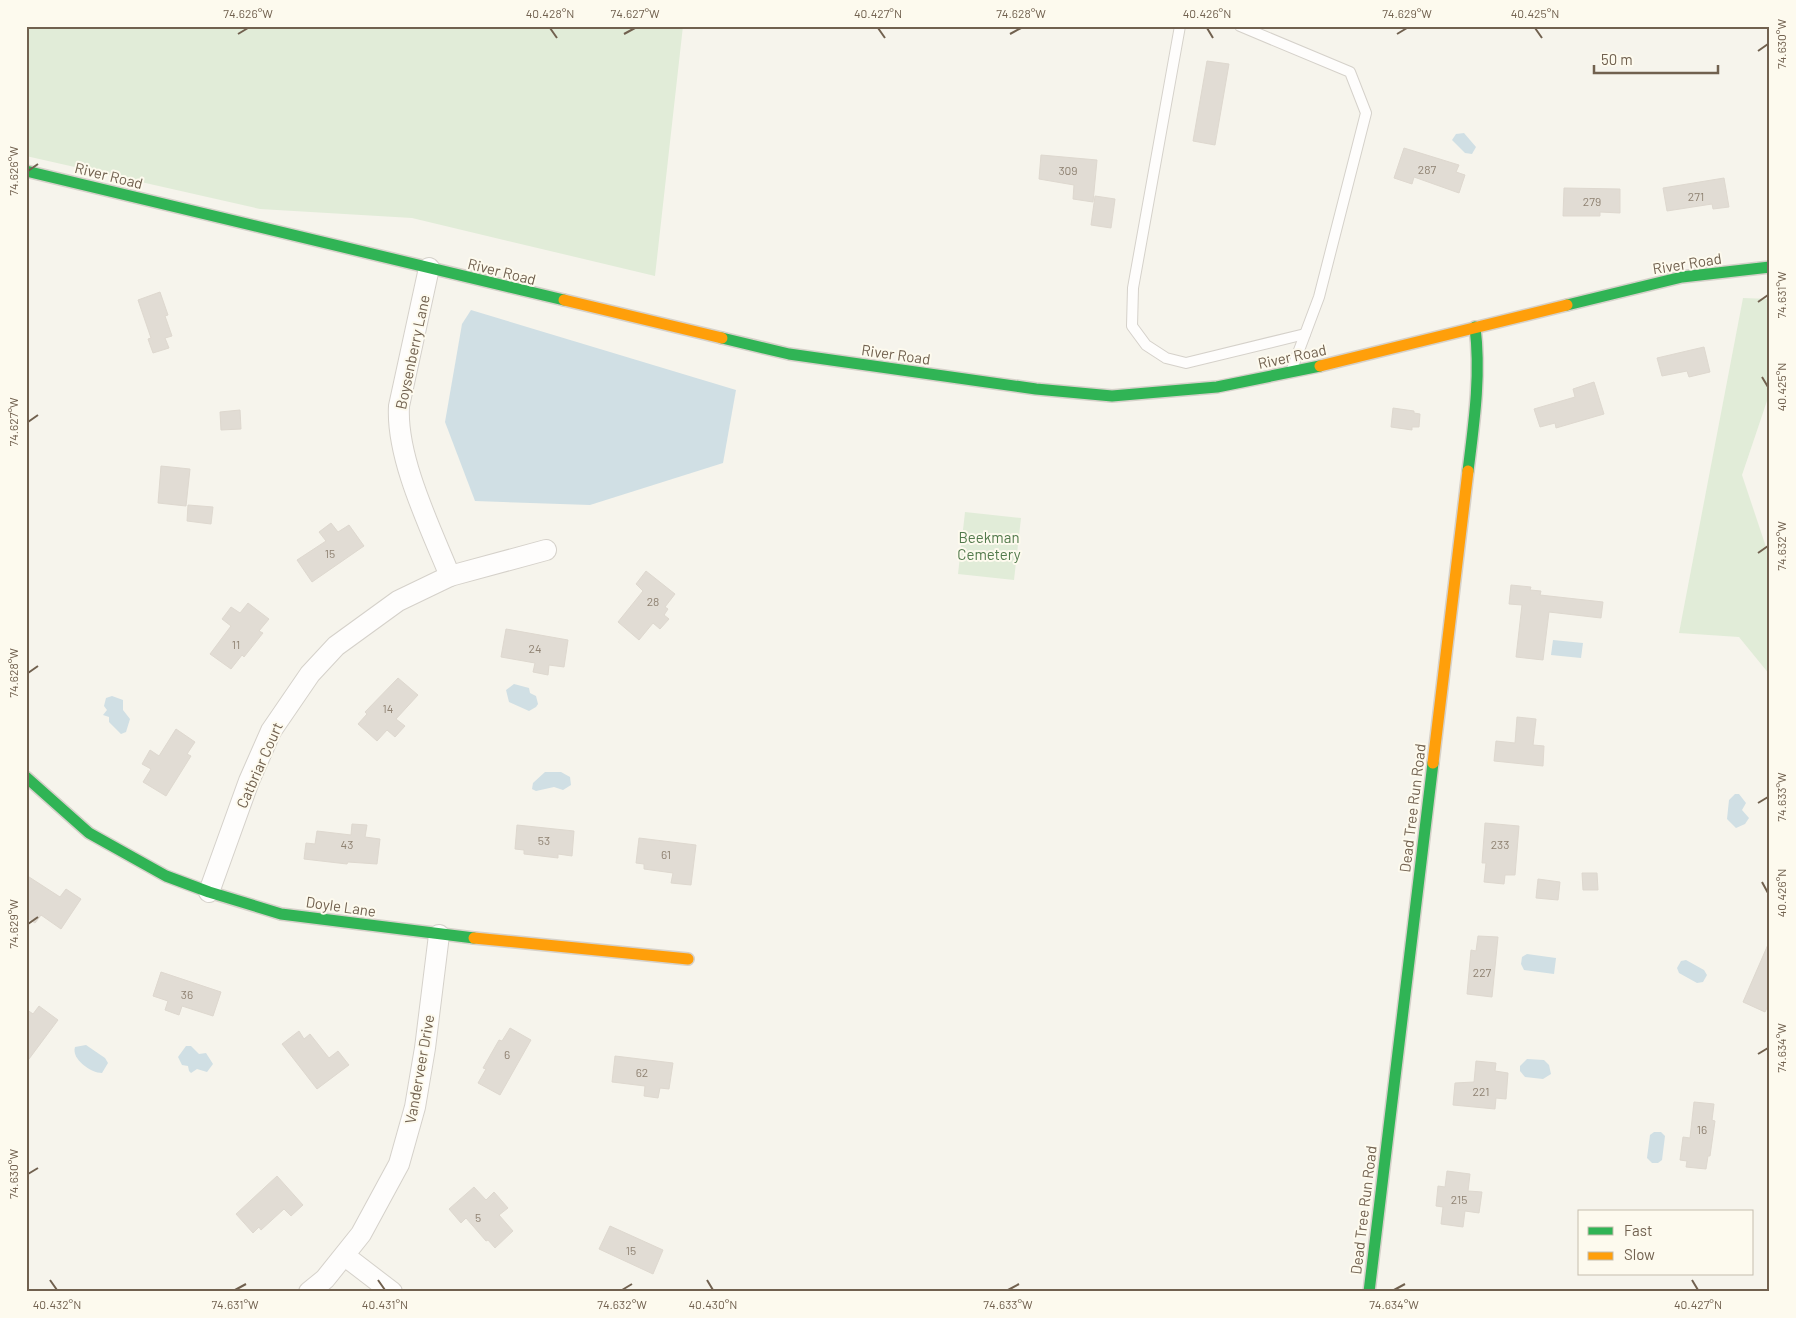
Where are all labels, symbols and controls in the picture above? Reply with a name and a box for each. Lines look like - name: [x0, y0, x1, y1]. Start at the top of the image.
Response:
- text: 74.626°W: [223, 6, 273, 20]
- text: 40.428°N: [526, 6, 574, 20]
- text: 74.627°W: [610, 6, 660, 20]
- text: 40.427°N: [854, 6, 902, 20]
- text: 74.628°W: [996, 6, 1046, 20]
- text: 40.426°N: [1183, 6, 1231, 20]
- text: 74.629°W: [1382, 6, 1432, 20]
- text: 40.425°N: [1511, 6, 1559, 20]
- text: 74.630°W: [1774, 19, 1788, 69]
- scale bar: [1594, 42, 1717, 74]
- text: 50 m: [1601, 50, 1633, 68]
- text: 74.626°W: [6, 146, 20, 196]
- street label: River Road: [73, 158, 145, 192]
- house number: 287: [1418, 162, 1436, 176]
- house number: 309: [1058, 163, 1078, 177]
- house number: 271: [1688, 189, 1704, 203]
- house number: 279: [1583, 194, 1601, 208]
- street label: River Road: [1651, 249, 1723, 277]
- street label: River Road: [466, 254, 538, 288]
- text: 74.631°W: [1774, 271, 1788, 319]
- street label: Boysenberry Lane: [391, 293, 433, 411]
- street label: River Road: [860, 340, 932, 368]
- street label: River Road: [1256, 340, 1328, 372]
- text: 40.425°N: [1774, 363, 1788, 411]
- text: 74.627°W: [6, 397, 20, 447]
- text: 74.632°W: [1774, 521, 1788, 571]
- park label: Beekman Cemetery: [957, 528, 1021, 563]
- house number: 15: [325, 546, 335, 560]
- house number: 28: [647, 594, 659, 608]
- house number: 11: [232, 637, 240, 651]
- house number: 24: [528, 641, 542, 655]
- text: 74.628°W: [6, 648, 20, 698]
- house number: 14: [383, 701, 393, 715]
- street label: Catbriar Court: [232, 719, 286, 811]
- street label: Dead Tree Run Road: [1395, 743, 1429, 873]
- text: 74.633°W: [1774, 772, 1788, 822]
- house number: 53: [538, 833, 550, 847]
- house number: 43: [341, 837, 353, 851]
- house number: 233: [1491, 837, 1509, 851]
- house number: 61: [661, 847, 671, 861]
- text: 40.426°N: [1774, 869, 1788, 917]
- street label: Doyle Lane: [305, 892, 377, 920]
- text: 74.629°W: [6, 899, 20, 949]
- house number: 227: [1473, 965, 1492, 979]
- house number: 36: [181, 987, 193, 1001]
- street label: Vanderveer Drive: [401, 1013, 437, 1125]
- text: 74.634°W: [1774, 1023, 1788, 1073]
- house number: 6: [504, 1047, 510, 1061]
- house number: 62: [636, 1065, 648, 1079]
- house number: 221: [1473, 1084, 1489, 1098]
- house number: 16: [1697, 1122, 1707, 1136]
- street label: Dead Tree Run Road: [1346, 1145, 1380, 1275]
- text: 74.630°W: [6, 1149, 20, 1199]
- house number: 215: [1451, 1192, 1467, 1206]
- house number: 5: [475, 1210, 481, 1224]
- legend: [1578, 1210, 1754, 1276]
- text: Fast: [1624, 1221, 1652, 1239]
- house number: 15: [626, 1243, 636, 1257]
- text: Slow: [1624, 1245, 1655, 1263]
- text: 40.432°N: [33, 1297, 81, 1311]
- text: 74.631°W: [211, 1297, 259, 1311]
- text: 40.431°N: [362, 1297, 408, 1311]
- text: 74.632°W: [597, 1297, 647, 1311]
- text: 40.430°N: [689, 1297, 737, 1311]
- text: 74.633°W: [983, 1297, 1033, 1311]
- text: 74.634°W: [1369, 1297, 1419, 1311]
- text: 40.427°N: [1674, 1297, 1722, 1311]

